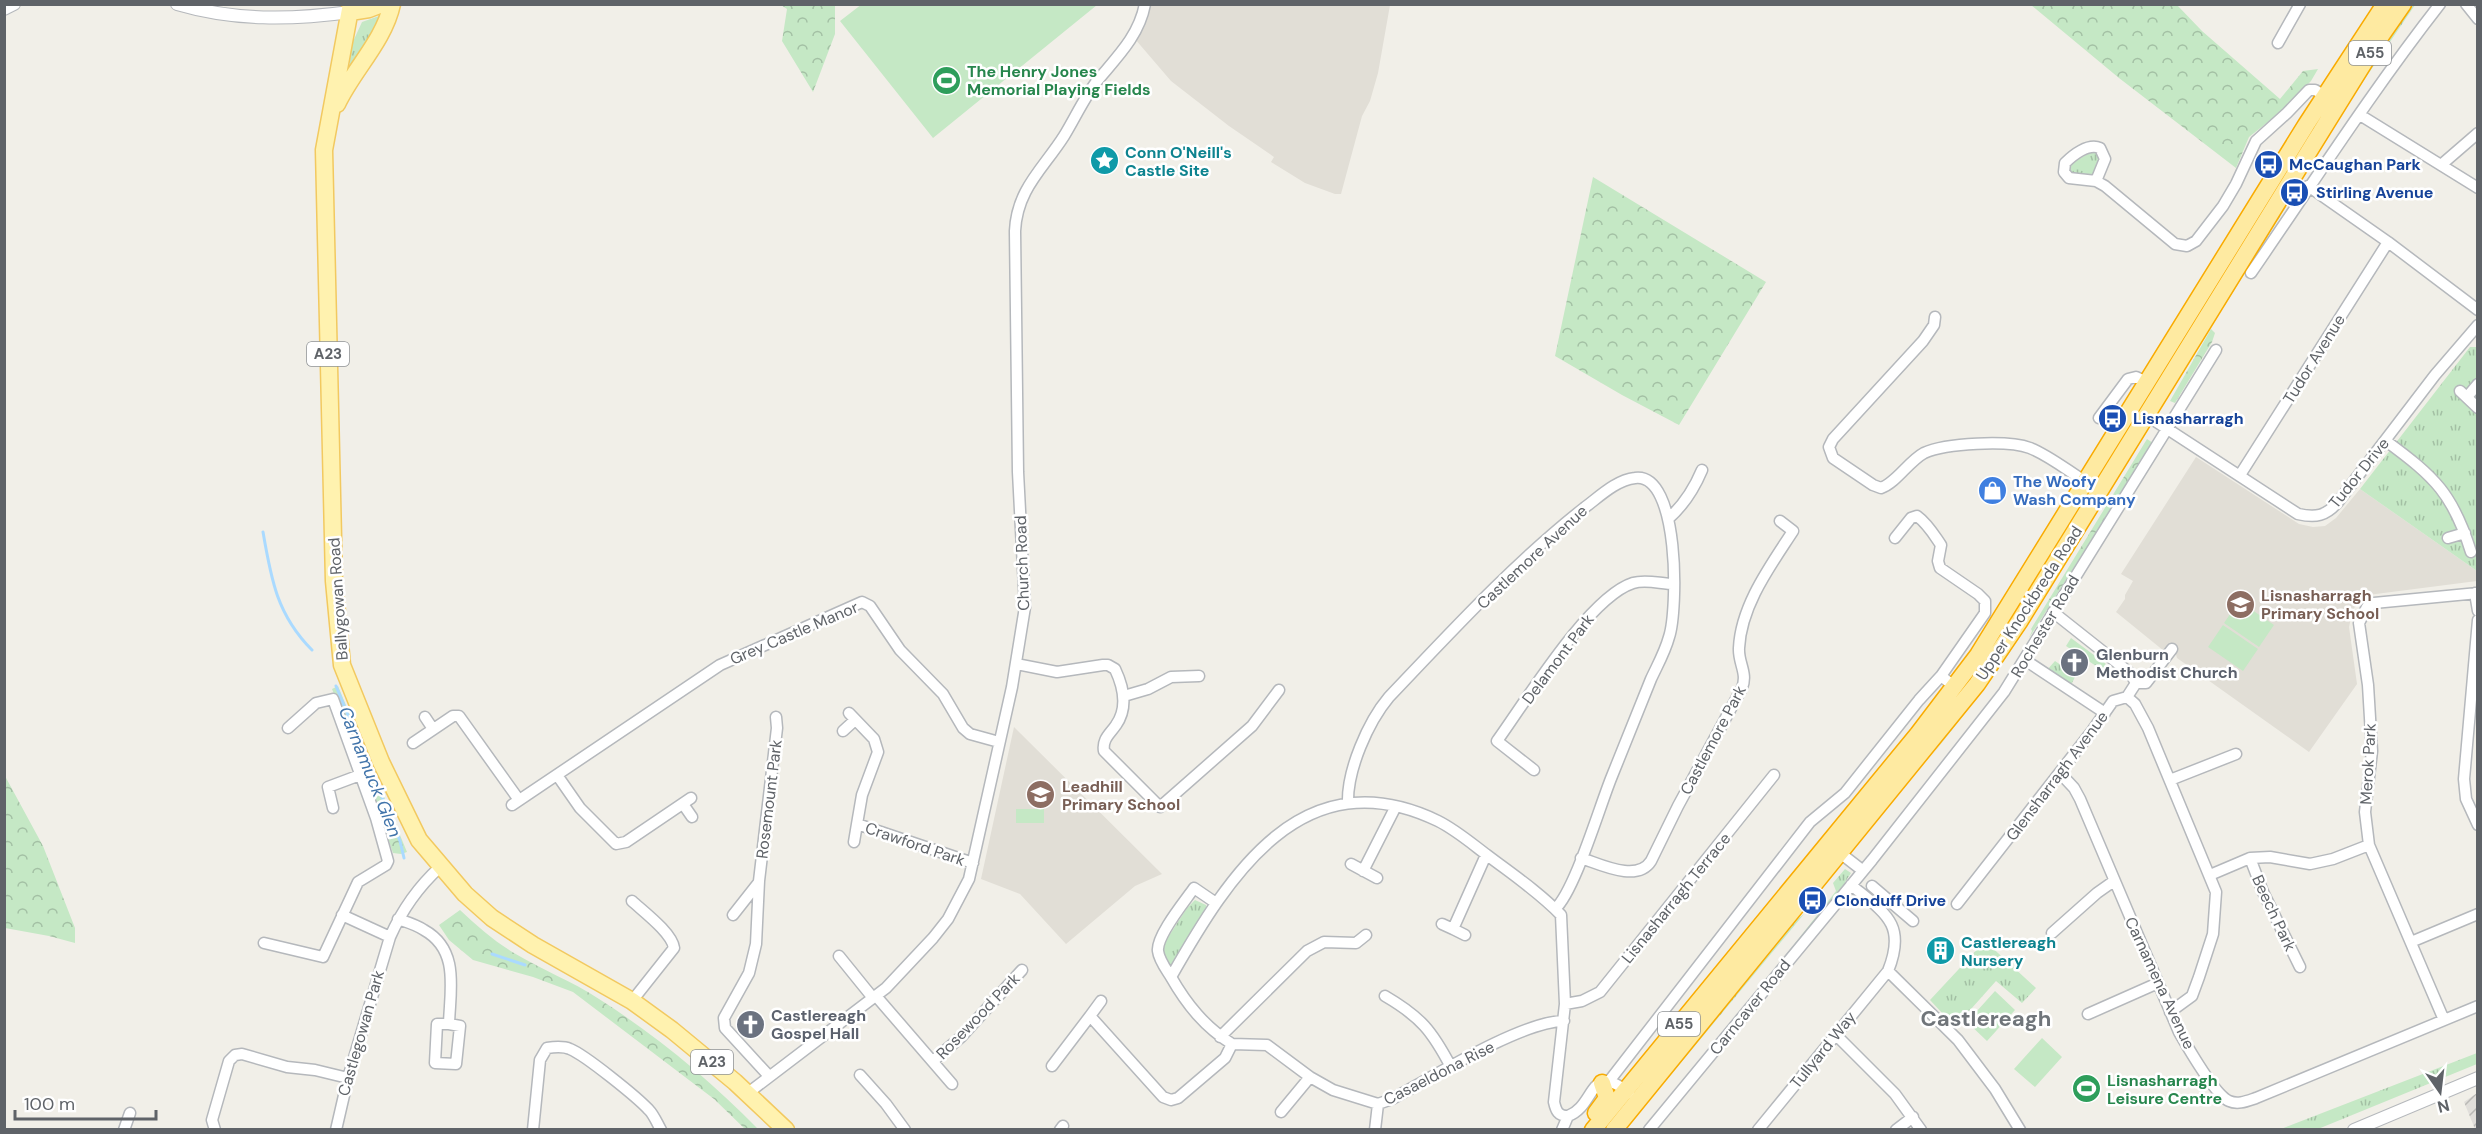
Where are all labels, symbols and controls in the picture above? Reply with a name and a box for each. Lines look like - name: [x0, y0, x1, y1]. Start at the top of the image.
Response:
- road number: A55: [2349, 41, 2391, 65]
- place label: The Henry Jones Memorial Playing Fields: [967, 61, 1151, 100]
- sports icon: The Henry Jones Memorial Playing Fields: [930, 64, 962, 96]
- place label: Conn O'Neill's Castle Site: [1125, 142, 1232, 181]
- place icon: Conn O'Neill's Castle Site: [1088, 145, 1120, 177]
- bus stop icon: McCaughan Park: [2252, 148, 2284, 180]
- place label: McCaughan Park: [2289, 154, 2422, 175]
- bus stop icon: Stirling Avenue: [2279, 176, 2311, 208]
- place label: Stirling Avenue: [2316, 182, 2433, 203]
- street label: Tudor Avenue: [2278, 310, 2350, 408]
- road number: A23: [307, 342, 349, 366]
- bus stop icon: Lisnasharragh: [2096, 402, 2128, 434]
- place label: Lisnasharragh: [2133, 408, 2244, 429]
- street label: Tudor Drive: [2324, 433, 2394, 513]
- place label: The Woofy Wash Company: [2013, 471, 2136, 510]
- shop icon: The Woofy Wash Company: [1976, 474, 2008, 506]
- street label: Castlemore Avenue: [1472, 500, 1592, 614]
- street label: Church Road: [1010, 515, 1034, 611]
- street label: Upper Knockbreda Road: [1971, 522, 2087, 684]
- street label: Ballygowan Road: [323, 537, 353, 661]
- street label: Rochester Road: [2006, 571, 2084, 681]
- place label: Lisnasharragh Primary School: [2261, 585, 2379, 624]
- school or university icon: Lisnasharragh Primary School: [2224, 588, 2256, 620]
- street label: Grey Castle Manor: [727, 596, 861, 670]
- street label: Delamont Park: [1517, 610, 1599, 708]
- place label: Glenburn Methodist Church: [2096, 644, 2238, 683]
- church icon: Glenburn Methodist Church: [2059, 647, 2091, 679]
- street label: Castlemore Park: [1675, 682, 1751, 798]
- water label: Carnamuck Glen: [333, 703, 407, 841]
- street label: Glensharragh Avenue: [2001, 707, 2113, 845]
- street label: Merok Park: [2355, 723, 2381, 805]
- street label: Rosemount Park: [751, 738, 787, 860]
- place label: Leadhill Primary School: [1062, 776, 1180, 815]
- school or university icon: Leadhill Primary School: [1025, 779, 1057, 811]
- street label: Crawford Park: [862, 817, 968, 871]
- street label: Lisnasharragh Terrace: [1617, 828, 1735, 968]
- street label: Beech Park: [2247, 871, 2301, 955]
- bus stop icon: Clonduff Drive: [1797, 884, 1829, 916]
- place label: Clonduff Drive: [1834, 890, 1946, 911]
- street label: Carnamena Avenue: [2120, 913, 2200, 1053]
- place label: Castlereagh Nursery: [1961, 932, 2056, 971]
- building icon: Castlereagh Nursery: [1924, 935, 1956, 967]
- street label: Carncaver Road: [1705, 955, 1795, 1059]
- street label: Castlegowan Park: [333, 968, 389, 1098]
- street label: Rosewood Park: [932, 968, 1024, 1064]
- district label: Castlereagh: [1921, 1004, 2051, 1033]
- place label: Castlereagh Gospel Hall: [771, 1005, 866, 1044]
- street label: Tullyard Way: [1785, 1007, 1861, 1093]
- church icon: Castlereagh Gospel Hall: [734, 1008, 766, 1040]
- road number: A55: [1658, 1012, 1700, 1036]
- street label: Casaeldona Rise: [1380, 1036, 1498, 1110]
- road number: A23: [691, 1050, 733, 1074]
- north arrow: [2410, 1062, 2470, 1122]
- place label: Lisnasharragh Leisure Centre: [2107, 1070, 2222, 1109]
- sports icon: Lisnasharragh Leisure Centre: [2070, 1073, 2102, 1105]
- scale bar: [15, 1083, 156, 1121]
- text: 100 m: [24, 1092, 75, 1116]
- text: N: [2435, 1094, 2452, 1118]

